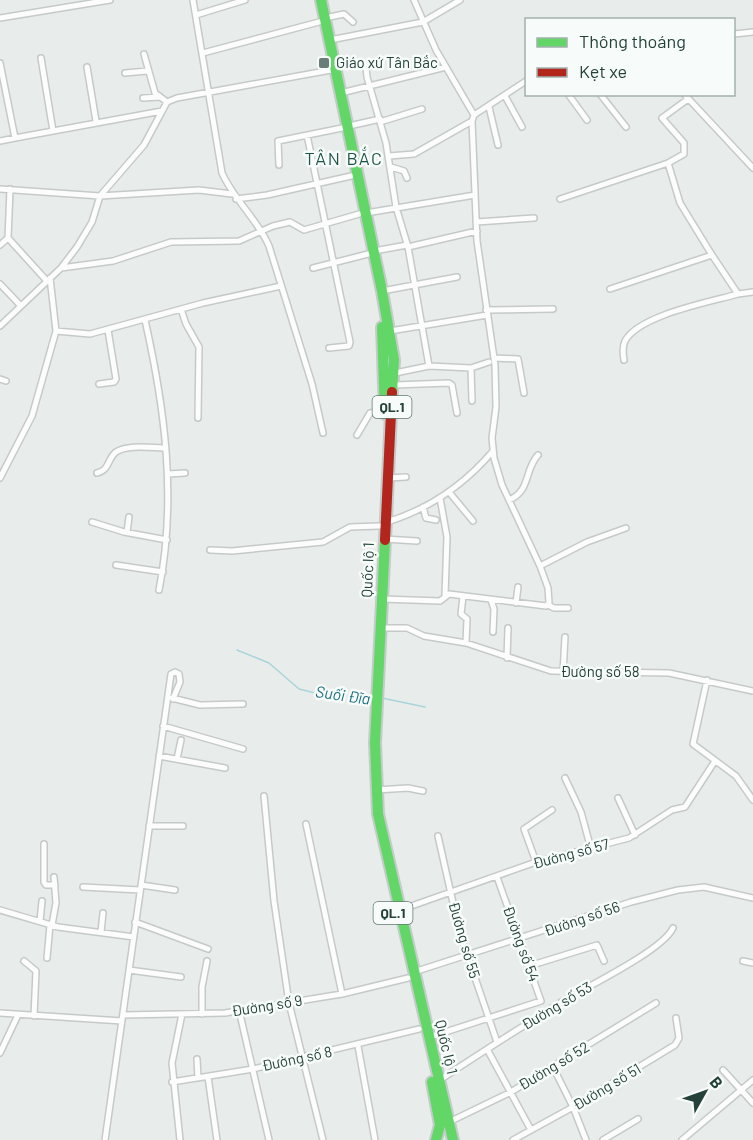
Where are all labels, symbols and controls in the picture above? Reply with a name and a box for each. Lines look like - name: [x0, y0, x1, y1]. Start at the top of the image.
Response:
- legend: [525, 18, 735, 96]
- text: Thông thoáng: [579, 30, 686, 52]
- place label: Giáo xứ Tân Bắc: [336, 53, 438, 71]
- marker: Giáo xứ Tân Bắc: [317, 56, 331, 70]
- text: Kẹt xe: [579, 60, 627, 82]
- district label: TÂN BẮC: [305, 146, 383, 169]
- road number: QL.1: [372, 396, 412, 418]
- street label: Quốc lộ 1: [357, 542, 377, 598]
- street label: Đường số 58: [560, 662, 640, 680]
- water label: Suối Đĩa: [314, 681, 372, 708]
- street label: Đường số 57: [531, 834, 611, 872]
- street label: Đường số 56: [541, 897, 622, 939]
- street label: Đường số 55: [445, 899, 484, 980]
- road number: QL.1: [374, 902, 412, 924]
- street label: Đường số 54: [500, 903, 544, 984]
- street label: Đường số 53: [518, 977, 595, 1033]
- street label: Đường số 9: [230, 991, 303, 1019]
- street label: Quốc lộ 1: [432, 1018, 462, 1076]
- street label: Đường số 52: [515, 1037, 592, 1093]
- street label: Đường số 8: [260, 1042, 334, 1074]
- street label: Đường số 51: [569, 1059, 644, 1113]
- north arrow: [675, 1062, 735, 1122]
- text: B: [706, 1072, 727, 1092]

